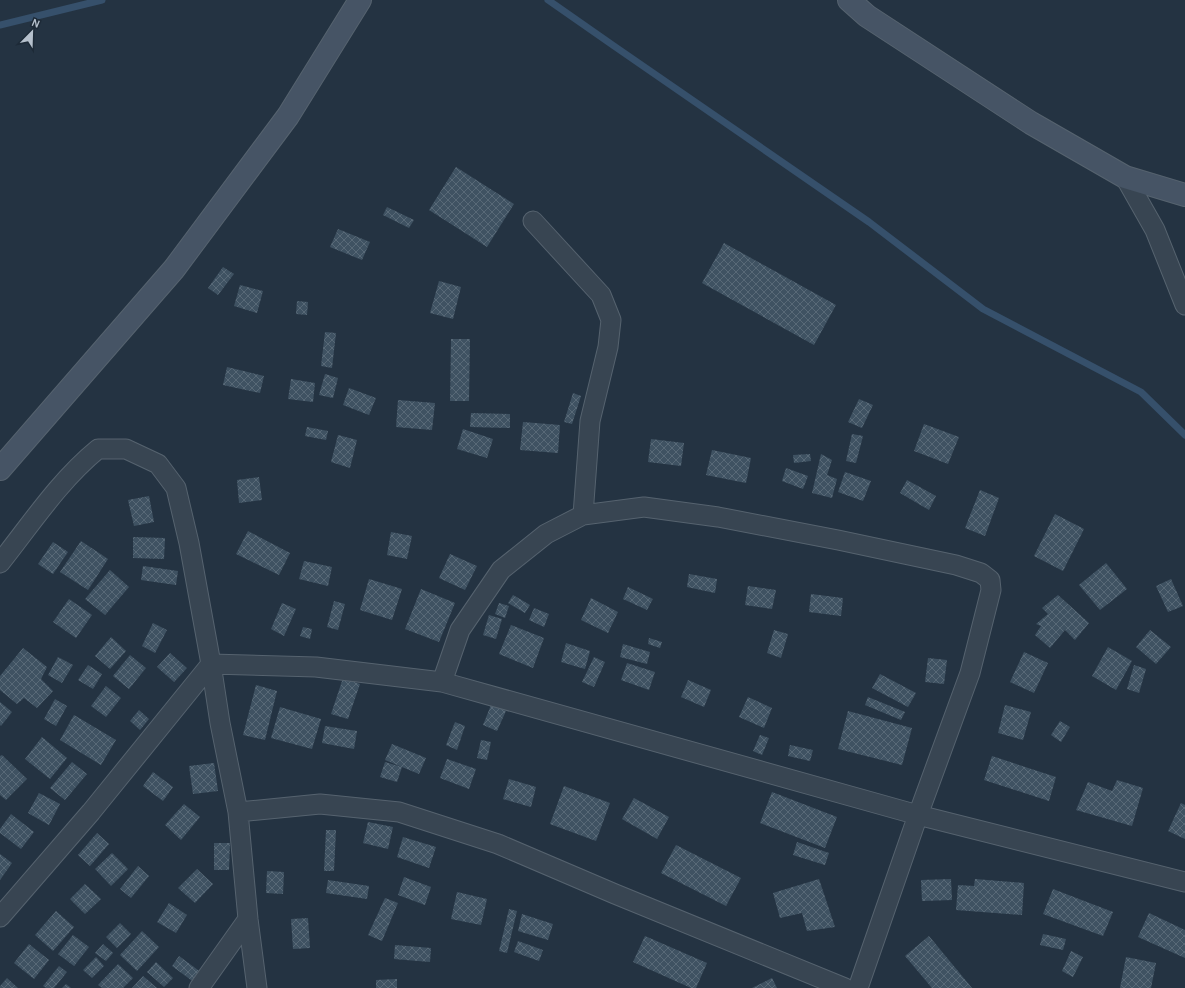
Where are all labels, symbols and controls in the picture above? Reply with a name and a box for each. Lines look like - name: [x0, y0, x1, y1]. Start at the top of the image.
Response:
- north arrow: [12, 12, 52, 52]
- text: N: [30, 16, 42, 31]

